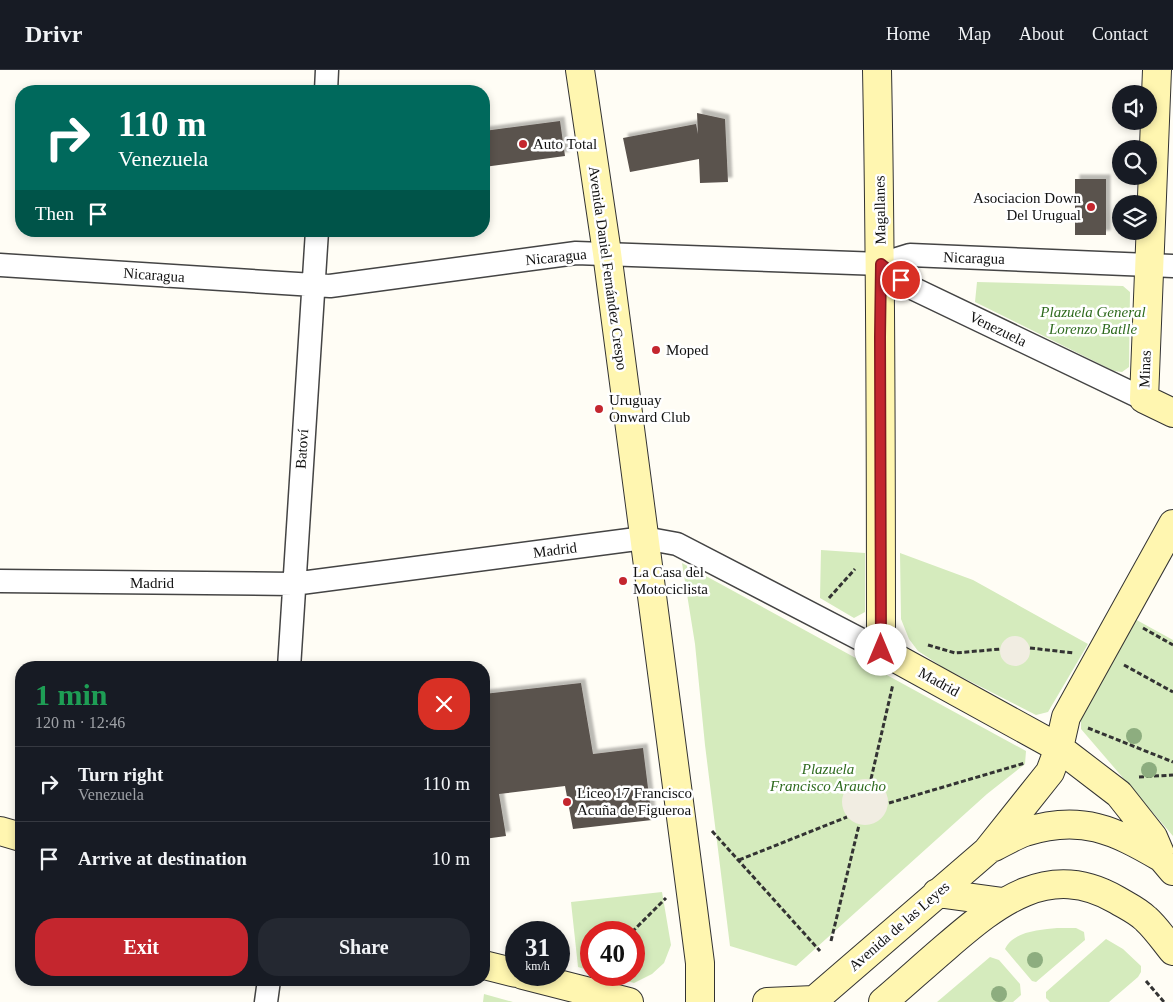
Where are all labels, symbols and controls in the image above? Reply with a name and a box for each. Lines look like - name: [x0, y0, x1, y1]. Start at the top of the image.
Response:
- text: Drivr: [25, 21, 82, 47]
- text: Home: [886, 24, 930, 44]
- text: Map: [958, 24, 991, 44]
- text: About: [1019, 24, 1064, 44]
- text: Contact: [1092, 24, 1148, 44]
- map controls: [1112, 85, 1157, 240]
- button: sound: [1112, 85, 1157, 130]
- icon: right: [35, 105, 100, 170]
- text: 110 m: [118, 105, 206, 144]
- place label: Auto Total: [533, 136, 597, 152]
- marker: Auto Total: [517, 138, 529, 150]
- button: search: [1112, 140, 1157, 185]
- text: Venezuela: [118, 146, 208, 171]
- street label: Avenida Daniel Fernández Crespo: [586, 165, 630, 371]
- street label: Magallanes: [871, 175, 889, 245]
- place label: Asociacion Down Del Urugual: [973, 190, 1081, 223]
- button: layers: [1112, 195, 1157, 240]
- icon: arrive: [84, 200, 112, 228]
- marker: Asociacion Down Del Urugual: [1085, 201, 1097, 213]
- text: Then: [35, 203, 74, 224]
- street label: Nicaragua: [525, 246, 588, 268]
- street label: Nicaragua: [943, 249, 1005, 267]
- pin: [880, 259, 922, 301]
- street label: Nicaragua: [123, 265, 186, 285]
- icon: arrive: [887, 266, 915, 294]
- park label: Plazuela General Lorenzo Batlle: [1039, 304, 1146, 337]
- street label: Venezuela: [967, 308, 1030, 350]
- place label: Moped: [666, 342, 709, 358]
- marker: Moped: [650, 344, 662, 356]
- street label: Minas: [1136, 350, 1154, 388]
- place label: Uruguay Onward Club: [609, 392, 690, 425]
- marker: Uruguay Onward Club: [593, 403, 605, 415]
- street label: Batoví: [293, 428, 311, 470]
- street label: Madrid: [532, 539, 578, 561]
- place label: La Casa del Motociclista: [633, 564, 708, 597]
- street label: Madrid: [130, 575, 175, 591]
- marker: La Casa del Motociclista: [617, 575, 629, 587]
- position arrow: [854, 623, 906, 675]
- street label: Madrid: [916, 664, 963, 700]
- text: 1 min: [35, 678, 108, 711]
- button: close: [418, 678, 470, 730]
- text: 120 m · 12:46: [35, 714, 125, 731]
- park label: Plazuela Francisco Araucho: [769, 761, 886, 794]
- text: Turn right: [78, 764, 163, 785]
- icon: right: [35, 770, 63, 798]
- text: 110 m: [423, 773, 470, 794]
- place label: Liceo 17 Francisco Acuña de Figueroa: [577, 785, 692, 818]
- text: Venezuela: [78, 786, 144, 803]
- marker: Liceo 17 Francisco Acuña de Figueroa: [561, 796, 573, 808]
- icon: arrive: [35, 845, 63, 873]
- text: Arrive at destination: [78, 848, 247, 869]
- text: 10 m: [431, 848, 470, 869]
- street label: Avenida de las Leyes: [846, 878, 953, 974]
- button: Exit: [35, 918, 248, 976]
- button: Share: [258, 918, 470, 976]
- speed limit sign: 40: [580, 921, 645, 986]
- text: 31: [525, 934, 550, 961]
- text: km/h: [525, 959, 550, 973]

